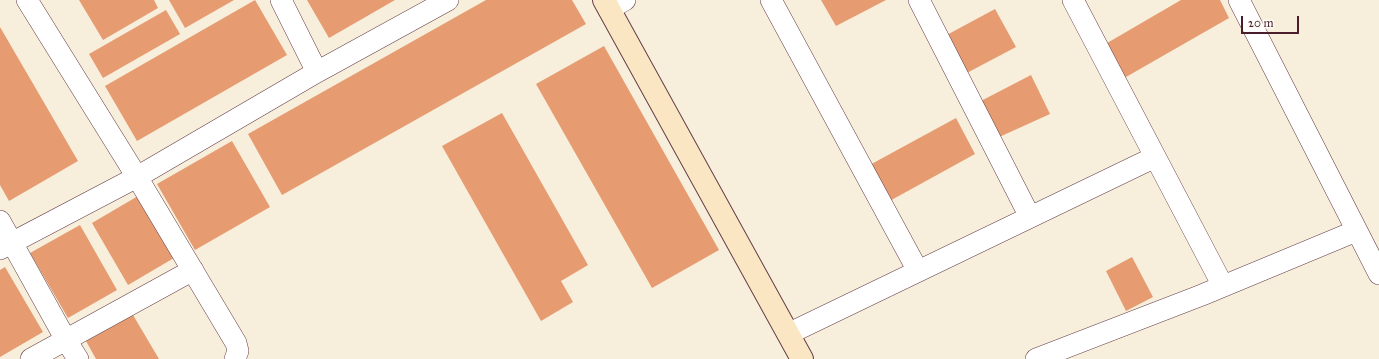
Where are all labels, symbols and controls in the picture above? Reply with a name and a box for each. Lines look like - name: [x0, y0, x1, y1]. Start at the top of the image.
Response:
- scale bar: [1243, 8, 1301, 34]
- text: 20 m: [1248, 16, 1274, 30]

